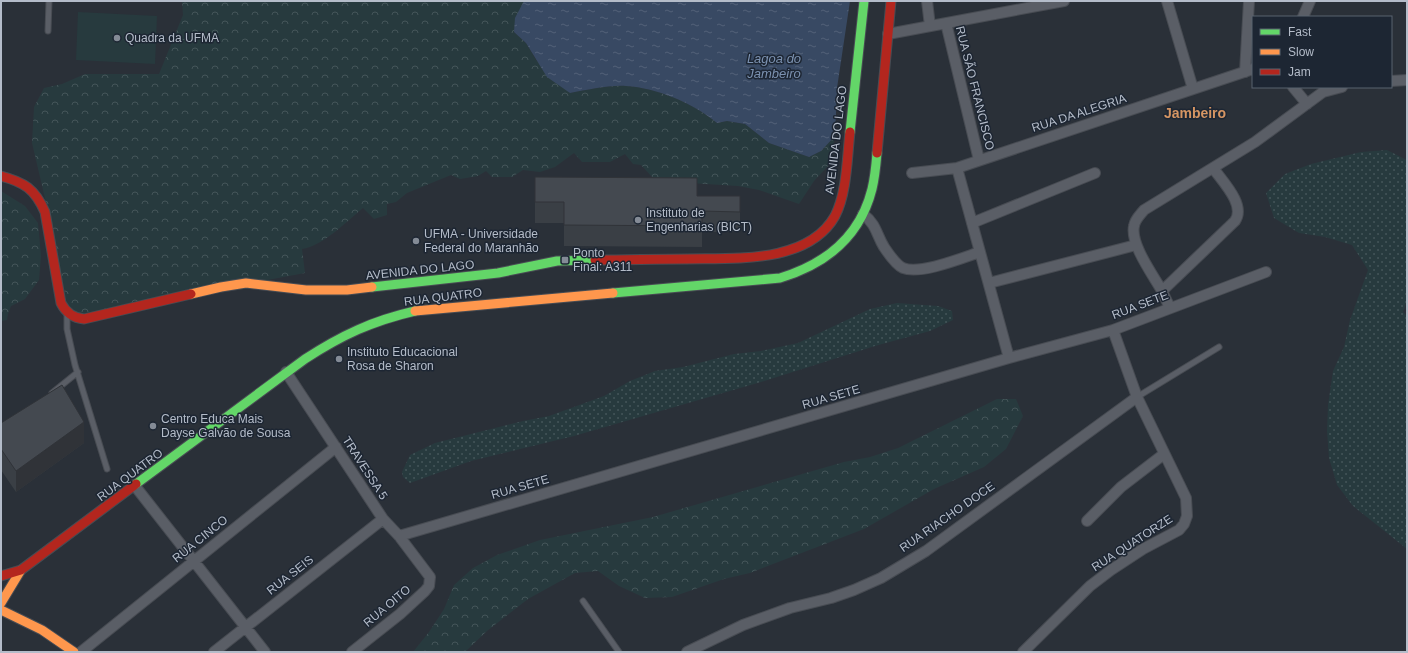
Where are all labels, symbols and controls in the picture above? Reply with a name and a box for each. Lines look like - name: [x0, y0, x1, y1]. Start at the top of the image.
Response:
- legend: [1252, 16, 1392, 88]
- street label: RUA SÃO FRANCISCO: [953, 25, 997, 151]
- text: Fast: [1288, 25, 1312, 39]
- place label: Quadra da UFMA: [125, 31, 219, 45]
- marker: Quadra da UFMA: [112, 33, 122, 43]
- text: Slow: [1288, 45, 1314, 59]
- water label: Lagoa do Jambeiro: [746, 51, 801, 81]
- text: Jam: [1288, 65, 1311, 79]
- street label: AVENIDA DO LAGO: [822, 85, 850, 195]
- street label: RUA DA ALEGRIA: [1030, 91, 1128, 135]
- district label: Jambeiro: [1164, 105, 1226, 121]
- place label: Instituto de Engenharias (BICT): [646, 206, 752, 234]
- marker: Instituto de Engenharias (BICT): [633, 215, 643, 225]
- place label: UFMA - Universidade Federal do Maranhão: [424, 227, 539, 255]
- marker: UFMA - Universidade Federal do Maranhão: [411, 236, 421, 246]
- place label: Ponto Final: A311: [573, 246, 632, 274]
- marker: Ponto Final: A311: [560, 255, 570, 265]
- street label: AVENIDA DO LAGO: [365, 257, 475, 283]
- street label: RUA QUATRO: [403, 285, 483, 309]
- street label: RUA SETE: [1110, 288, 1170, 322]
- place label: Instituto Educacional Rosa de Sharon: [347, 345, 458, 373]
- marker: Instituto Educacional Rosa de Sharon: [334, 354, 344, 364]
- street label: RUA SETE: [801, 382, 861, 412]
- place label: Centro Educa Mais Dayse Galvão de Sousa: [161, 412, 291, 440]
- marker: Centro Educa Mais Dayse Galvão de Sousa: [148, 421, 158, 431]
- street label: TRAVESSA 5: [339, 434, 391, 502]
- street label: RUA QUATRO: [94, 446, 166, 504]
- street label: RUA SETE: [490, 472, 550, 502]
- street label: RUA RIACHO DOCE: [897, 479, 997, 555]
- street label: RUA QUATORZE: [1089, 512, 1175, 574]
- street label: RUA CINCO: [170, 513, 230, 565]
- street label: RUA SEIS: [264, 552, 316, 598]
- street label: RUA OITO: [361, 582, 413, 630]

